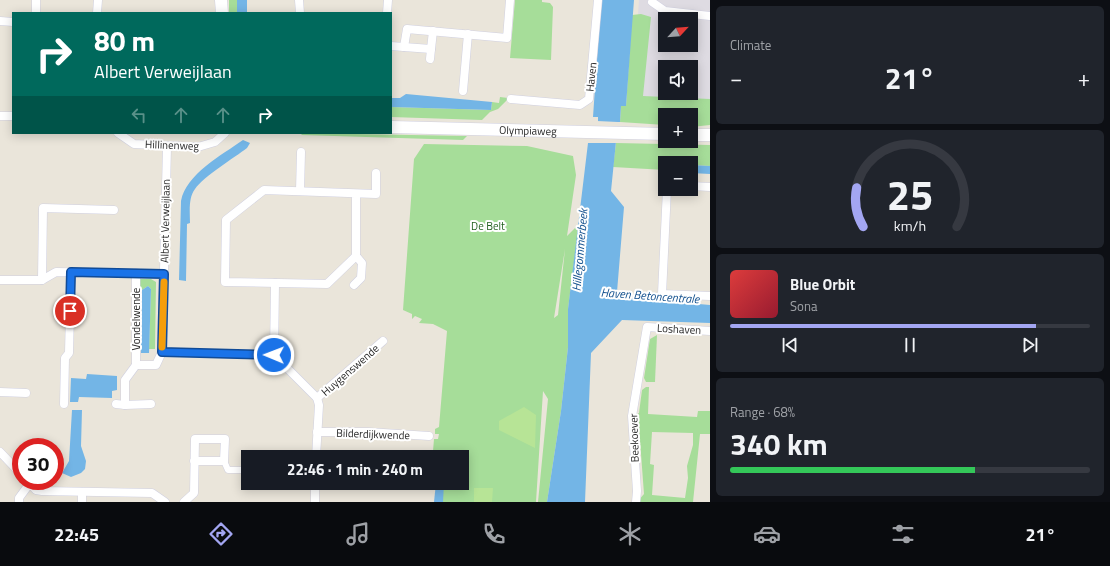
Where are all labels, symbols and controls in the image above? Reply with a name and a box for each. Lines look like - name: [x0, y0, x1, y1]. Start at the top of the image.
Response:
- north arrow: [658, 12, 698, 52]
- map controls: [658, 12, 698, 196]
- text: 80 m: [94, 19, 155, 62]
- icon: right: [28, 28, 80, 80]
- text: Climate: [730, 35, 771, 55]
- text: 21°: [885, 55, 935, 101]
- text: Albert Verweijlaan: [94, 58, 232, 85]
- button: sound: [658, 60, 698, 100]
- street label: Haven: [581, 61, 601, 93]
- text: −: [730, 61, 742, 95]
- text: +: [1078, 61, 1090, 95]
- icon: left: [128, 104, 150, 126]
- icon: ahead: [170, 104, 192, 126]
- icon: ahead: [212, 104, 234, 126]
- icon: right: [254, 104, 276, 126]
- button: +: [658, 108, 698, 148]
- street label: Olympiaweg: [499, 122, 557, 139]
- street label: Hillinenweg: [145, 136, 200, 154]
- button: −: [658, 156, 698, 196]
- text: 25: [887, 163, 933, 226]
- street label: Albert Verweijlaan: [156, 179, 174, 263]
- water label: Hillegommerbeek: [566, 206, 593, 292]
- text: km/h: [894, 215, 926, 237]
- park label: De Belt: [471, 218, 505, 234]
- text: Blue Orbit: [790, 273, 855, 296]
- water label: Haven Betoncentrale: [600, 283, 701, 309]
- street label: Vondelwende: [128, 287, 144, 350]
- pin: [53, 294, 87, 328]
- text: Sona: [790, 296, 817, 316]
- icon: arrive: [59, 300, 81, 322]
- street label: Loshaven: [657, 320, 702, 338]
- position arrow: [253, 334, 295, 376]
- icon: previous: [779, 334, 801, 356]
- icon: pause: [899, 334, 921, 356]
- icon: next: [1019, 334, 1041, 356]
- street label: Huygenswende: [318, 340, 383, 400]
- text: Range · 68%: [730, 402, 795, 422]
- street label: Beekoever: [625, 413, 643, 463]
- text: 340 km: [730, 421, 828, 467]
- street label: Bilderdijkwende: [336, 425, 411, 443]
- speed limit sign: 30: [12, 438, 64, 490]
- text: 22:46 · 1 min · 240 m: [287, 458, 423, 481]
- icon: directions: [207, 520, 235, 548]
- icon: music: [344, 520, 372, 548]
- icon: phone: [480, 520, 508, 548]
- icon: climate: [616, 520, 644, 548]
- icon: car: [753, 520, 781, 548]
- icon: filters: [889, 520, 917, 548]
- text: 22:45: [54, 521, 99, 548]
- text: 21°: [1026, 521, 1056, 548]

